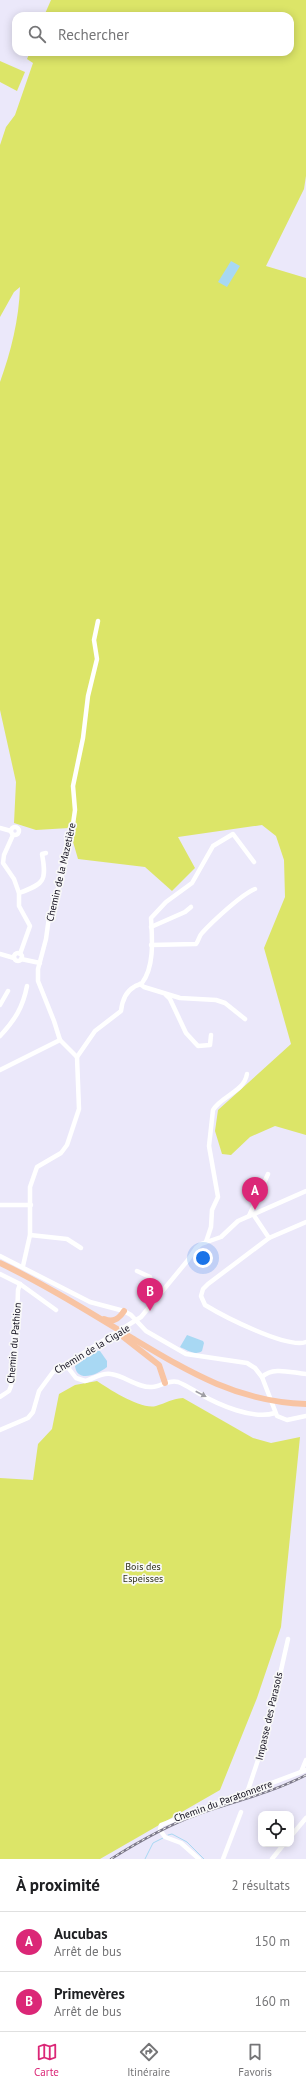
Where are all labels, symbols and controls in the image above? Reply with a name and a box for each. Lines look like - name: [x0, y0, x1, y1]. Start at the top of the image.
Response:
- search box: [12, 12, 294, 56]
- icon: search: [26, 23, 48, 45]
- text: Rechercher: [58, 25, 129, 44]
- street label: Chemin de la Mazetière: [43, 821, 79, 923]
- pin: A: [242, 1177, 268, 1210]
- your location: [193, 1248, 213, 1268]
- pin: B: [137, 1278, 163, 1311]
- street label: Chemin du Pathion: [4, 1302, 24, 1384]
- street label: Chemin de la Cigale: [52, 1321, 132, 1377]
- one-way arrow: [195, 1391, 206, 1398]
- park label: Bois des Espeisses: [123, 1560, 163, 1585]
- street label: Impasse des Parasols: [253, 1671, 285, 1761]
- street label: Chemin du Paratonnerre: [172, 1777, 274, 1825]
- map controls: [258, 1811, 294, 1847]
- button: locate: [258, 1811, 294, 1847]
- text: À proximité: [16, 1874, 100, 1896]
- text: 2 résultats: [231, 1877, 290, 1894]
- text: Aucubas: [54, 1924, 108, 1943]
- text: A: [25, 1933, 33, 1950]
- text: 150 m: [255, 1933, 290, 1950]
- text: Arrêt de bus: [54, 1943, 122, 1960]
- text: Primevères: [54, 1984, 125, 2003]
- text: B: [25, 1993, 33, 2010]
- text: 160 m: [255, 1993, 290, 2010]
- text: Arrêt de bus: [54, 2003, 122, 2020]
- tab: Carte: [34, 2041, 59, 2079]
- tab: Itinéraire: [127, 2041, 170, 2079]
- tab: Favoris: [238, 2041, 272, 2079]

